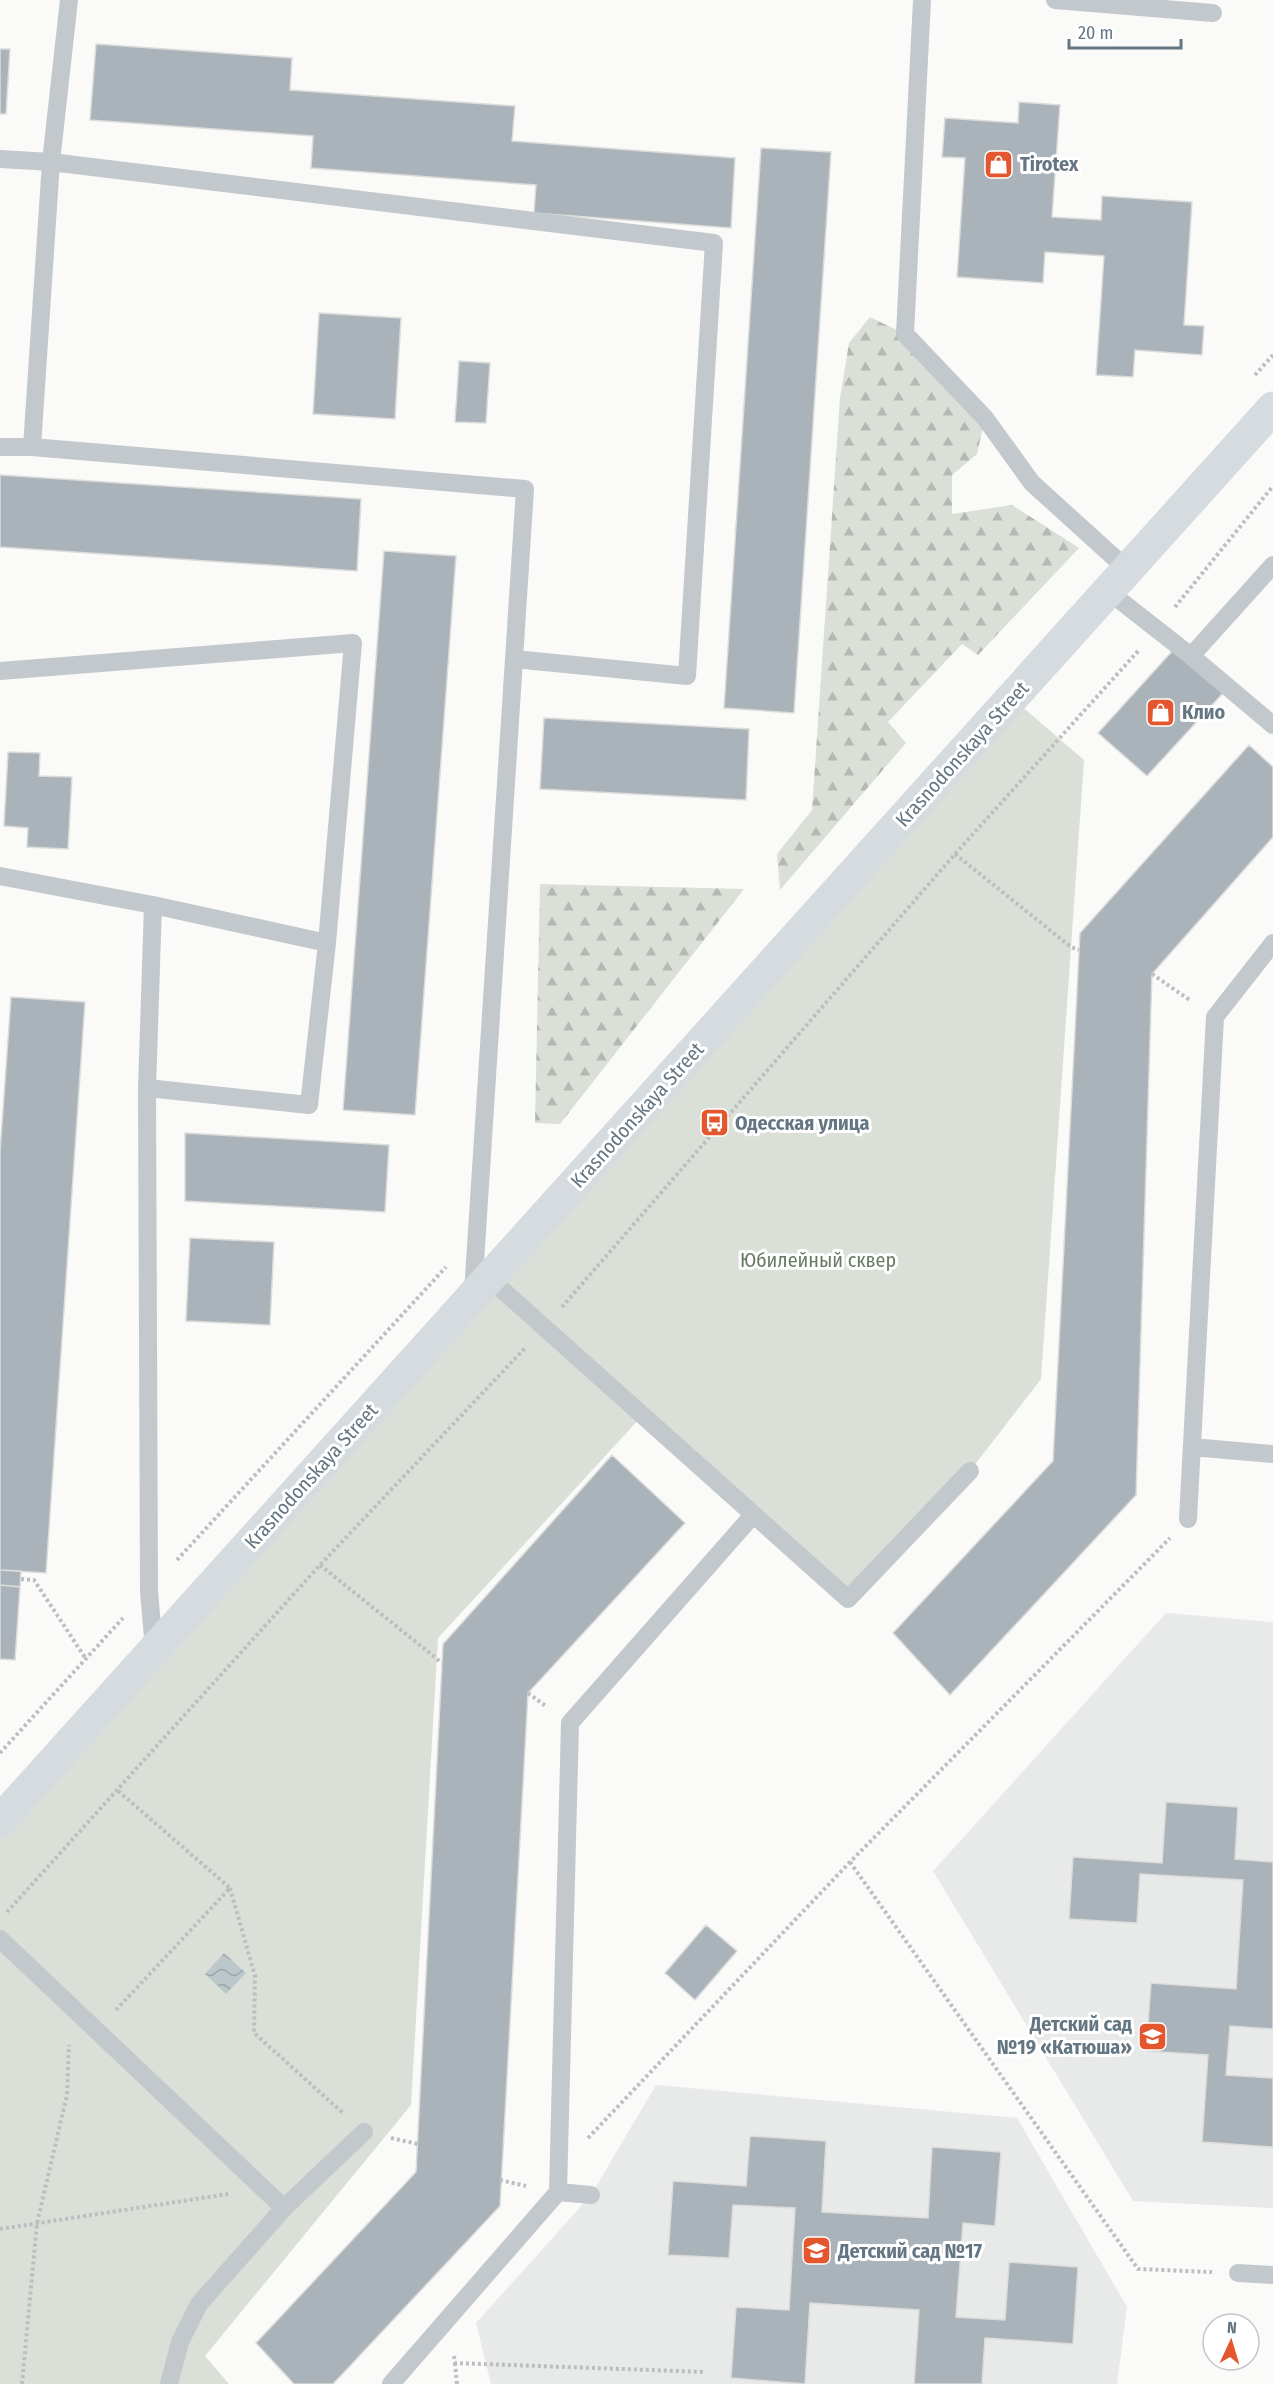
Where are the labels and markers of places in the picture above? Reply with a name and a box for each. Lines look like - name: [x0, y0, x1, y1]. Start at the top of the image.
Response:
- shop icon: Tirotex: [983, 148, 1015, 180]
- place label: Tirotex: [1020, 152, 1079, 176]
- shop icon: Клио: [1145, 696, 1177, 728]
- place label: Клио: [1182, 700, 1225, 724]
- bus stop icon: Одесская улица: [698, 1107, 730, 1139]
- place label: Одесская улица: [735, 1111, 869, 1135]
- place label: Детский сад №19 «Катюша»: [997, 2012, 1132, 2059]
- school or university icon: Детский сад №19 «Катюша»: [1137, 2020, 1169, 2052]
- school or university icon: Детский сад №17: [801, 2235, 833, 2267]
- place label: Детский сад №17: [837, 2239, 982, 2263]

